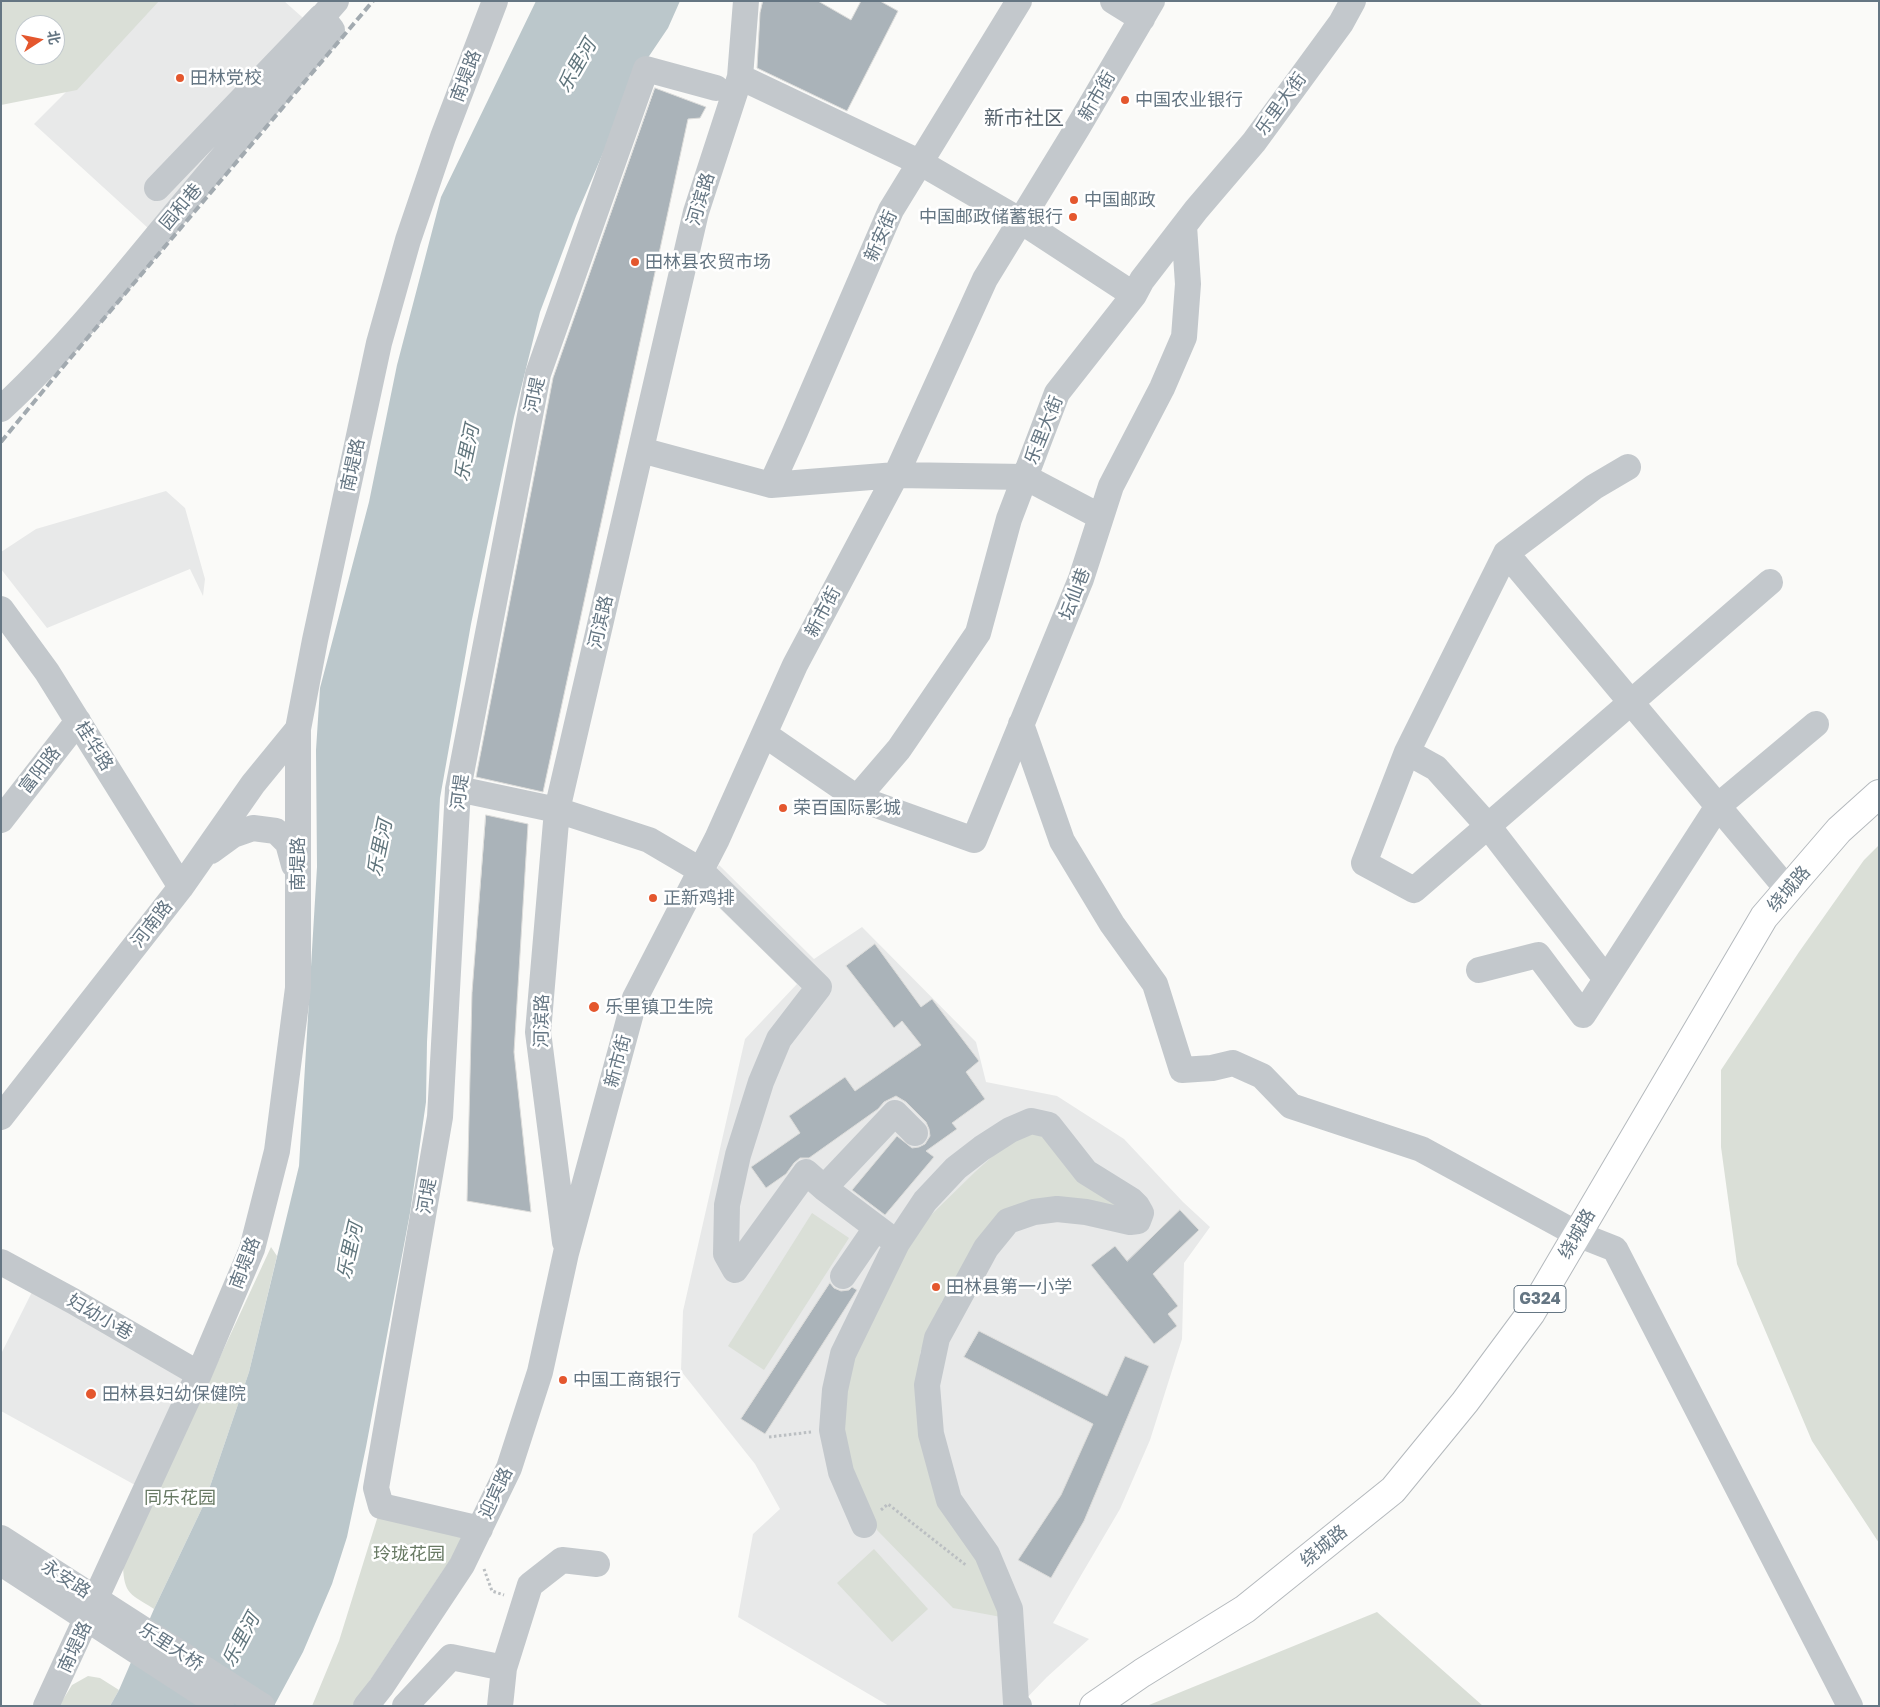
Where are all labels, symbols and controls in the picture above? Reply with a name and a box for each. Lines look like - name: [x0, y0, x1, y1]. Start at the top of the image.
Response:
- north arrow: [15, 15, 65, 65]
- text: 北: [45, 29, 64, 46]
- water label: 乐里河: [553, 36, 601, 96]
- street label: 南堤路: [446, 47, 486, 105]
- place label: 田林党校: [190, 67, 262, 89]
- street label: 新市街: [1074, 67, 1120, 125]
- street label: 乐里大街: [1251, 69, 1311, 139]
- marker: 田林党校: [174, 72, 186, 84]
- place label: 中国农业银行: [1135, 89, 1243, 111]
- marker: 中国农业银行: [1119, 94, 1131, 106]
- district label: 新市社区: [984, 107, 1064, 131]
- street label: 河滨路: [683, 170, 719, 228]
- street label: 园和巷: [155, 179, 207, 235]
- place label: 中国邮政: [1084, 189, 1156, 211]
- marker: 中国邮政: [1068, 194, 1080, 206]
- place label: 中国邮政储蓄银行: [919, 206, 1063, 228]
- street label: 新安街: [860, 207, 902, 265]
- marker: 中国邮政储蓄银行: [1067, 211, 1079, 223]
- place label: 田林县农贸市场: [645, 251, 771, 273]
- marker: 田林县农贸市场: [629, 256, 641, 268]
- street label: 河堤: [521, 375, 549, 415]
- street label: 乐里大街: [1021, 393, 1067, 467]
- water label: 乐里河: [450, 423, 484, 483]
- street label: 南堤路: [337, 436, 369, 494]
- street label: 坛仙巷: [1055, 565, 1095, 623]
- street label: 新市街: [801, 583, 845, 641]
- street label: 河滨路: [584, 593, 618, 651]
- street label: 桂华路: [71, 717, 117, 775]
- street label: 富阳路: [15, 742, 65, 798]
- street label: 河堤: [447, 773, 473, 811]
- place label: 荣百国际影城: [793, 797, 901, 819]
- marker: 荣百国际影城: [777, 802, 789, 814]
- water label: 乐里河: [363, 818, 397, 878]
- street label: 南堤路: [287, 837, 309, 891]
- street label: 绕城路: [1763, 862, 1815, 916]
- place label: 正新鸡排: [663, 887, 735, 909]
- marker: 正新鸡排: [647, 892, 659, 904]
- street label: 河南路: [127, 896, 177, 952]
- street label: 河滨路: [531, 994, 553, 1048]
- place label: 乐里镇卫生院: [605, 996, 713, 1018]
- marker: 乐里镇卫生院: [587, 1000, 601, 1014]
- street label: 新市街: [601, 1032, 635, 1090]
- street label: 河堤: [413, 1176, 441, 1216]
- street label: 绕城路: [1554, 1205, 1600, 1263]
- water label: 乐里河: [332, 1221, 368, 1281]
- street label: 南堤路: [225, 1234, 265, 1292]
- place label: 田林县第一小学: [946, 1276, 1072, 1298]
- marker: 田林县第一小学: [930, 1281, 942, 1293]
- road number: G324: [1514, 1286, 1566, 1312]
- street label: 妇幼小巷: [63, 1290, 137, 1344]
- place label: 中国工商银行: [573, 1369, 681, 1391]
- marker: 中国工商银行: [557, 1374, 569, 1386]
- place label: 田林县妇幼保健院: [102, 1383, 246, 1405]
- marker: 田林县妇幼保健院: [84, 1387, 98, 1401]
- street label: 迎宾路: [475, 1464, 517, 1522]
- park label: 同乐花园: [144, 1487, 216, 1509]
- street label: 绕城路: [1296, 1521, 1352, 1571]
- park label: 玲珑花园: [373, 1543, 445, 1565]
- street label: 永安路: [37, 1555, 95, 1603]
- water label: 乐里河: [218, 1609, 264, 1671]
- street label: 南堤路: [54, 1618, 96, 1676]
- street label: 乐里大桥: [135, 1618, 207, 1676]

